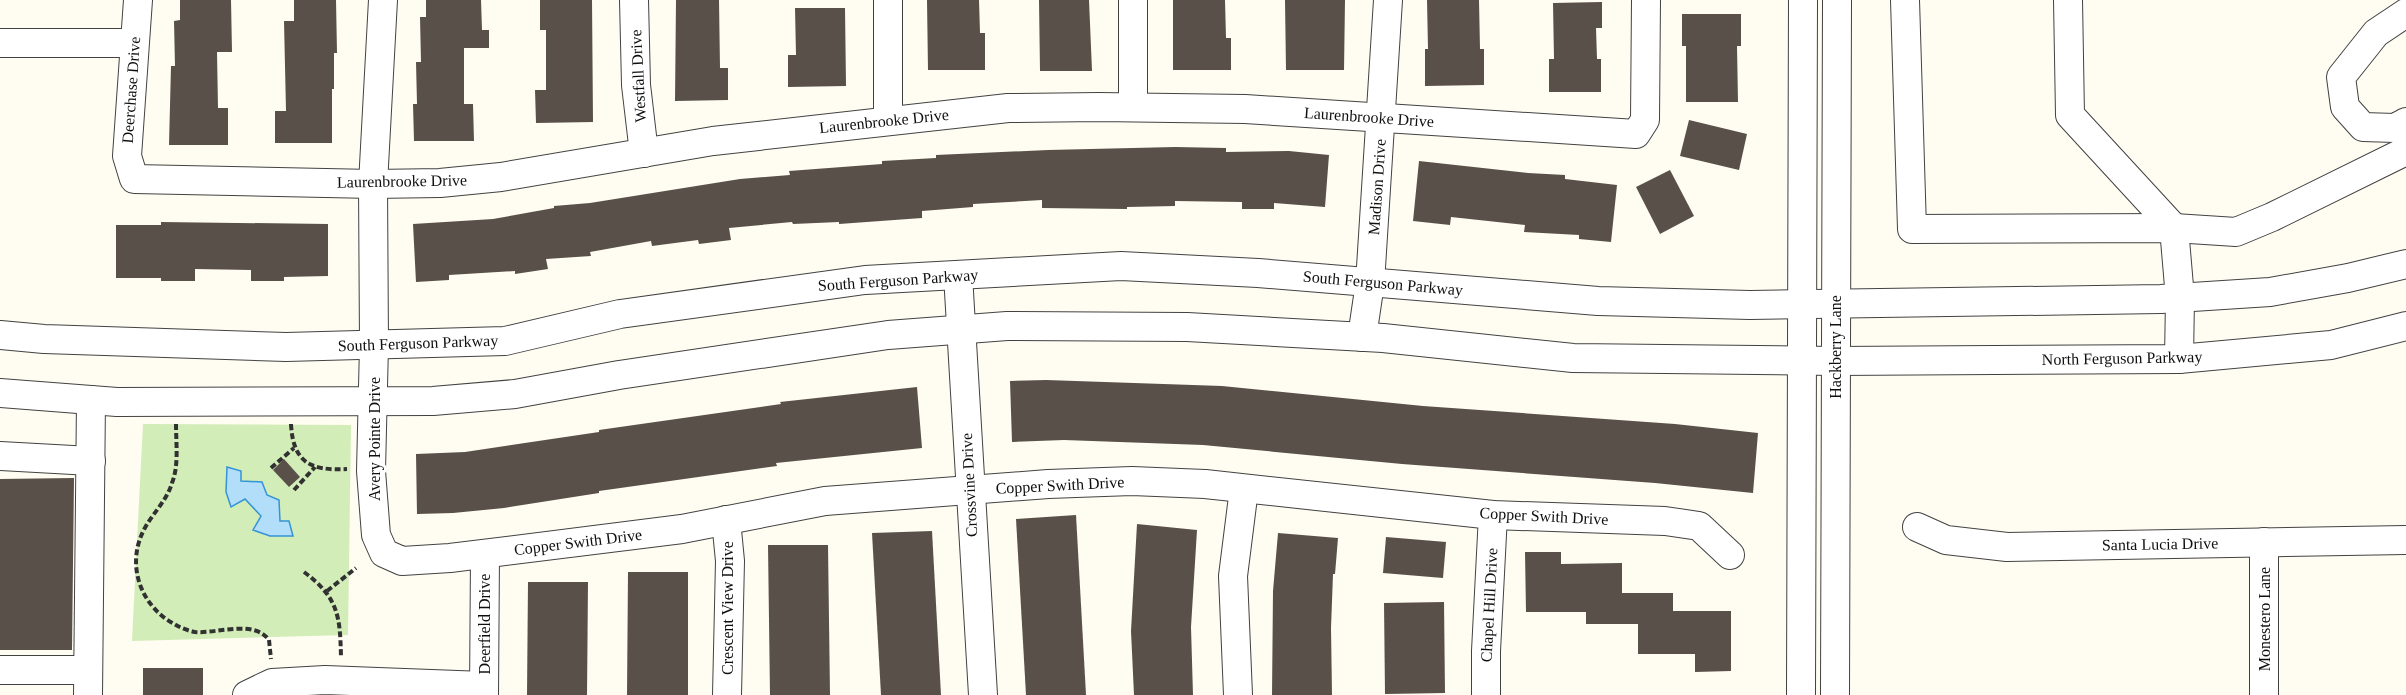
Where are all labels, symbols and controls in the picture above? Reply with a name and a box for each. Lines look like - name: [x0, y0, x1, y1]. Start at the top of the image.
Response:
- street label: Westfall Drive: [627, 29, 649, 123]
- street label: Deerchase Drive: [119, 36, 143, 144]
- street label: Laurenbrooke Drive: [1303, 104, 1435, 130]
- street label: Laurenbrooke Drive: [818, 106, 950, 136]
- street label: Madison Drive: [1365, 138, 1389, 236]
- street label: Laurenbrooke Drive: [337, 171, 467, 191]
- street label: South Ferguson Parkway: [817, 266, 979, 295]
- street label: South Ferguson Parkway: [1302, 268, 1464, 299]
- street label: Hackberry Lane: [1827, 295, 1845, 399]
- street label: South Ferguson Parkway: [337, 332, 499, 355]
- street label: North Ferguson Parkway: [2042, 348, 2202, 369]
- street label: Avery Pointe Drive: [366, 377, 384, 501]
- street label: Crossvine Drive: [958, 432, 980, 538]
- street label: Copper Swith Drive: [995, 473, 1125, 498]
- street label: Copper Swith Drive: [1479, 504, 1609, 529]
- street label: Copper Swith Drive: [513, 526, 643, 559]
- street label: Santa Lucia Drive: [2102, 534, 2218, 554]
- street label: Crescent View Drive: [719, 541, 736, 675]
- street label: Chapel Hill Drive: [1478, 547, 1501, 663]
- street label: Monestero Lane: [2256, 567, 2273, 671]
- street label: Deerfield Drive: [476, 574, 493, 674]

